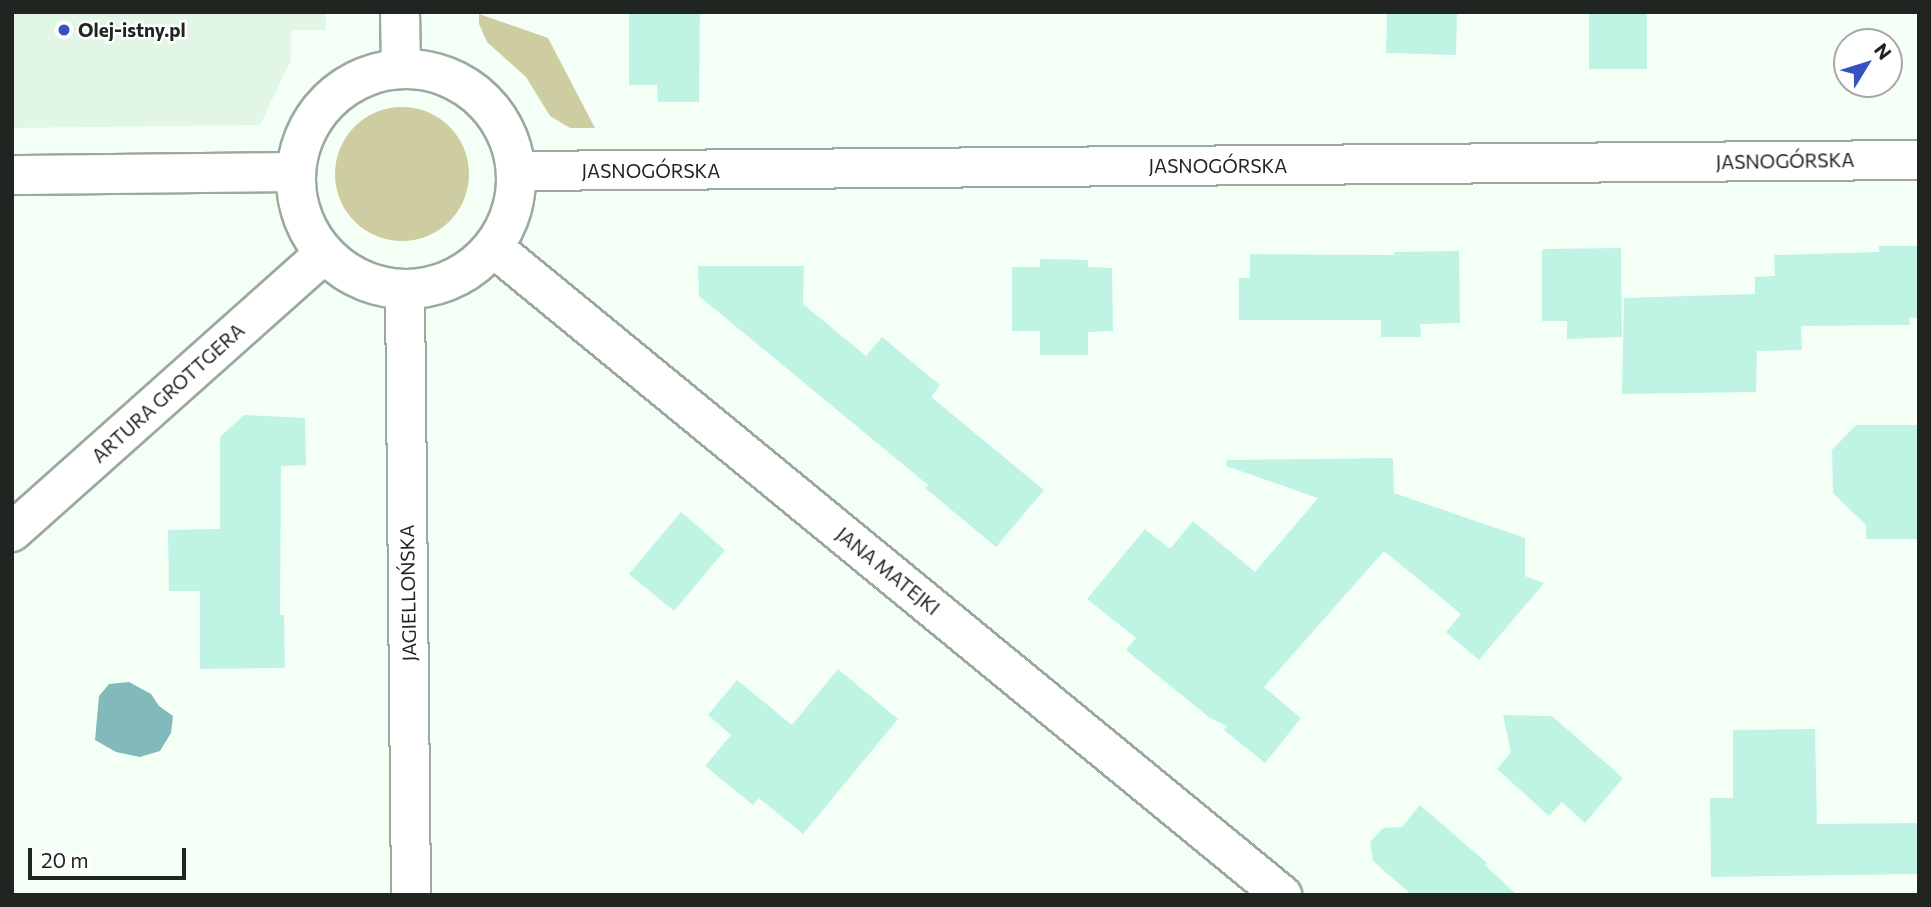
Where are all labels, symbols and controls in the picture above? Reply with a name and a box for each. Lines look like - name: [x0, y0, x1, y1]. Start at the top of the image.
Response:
- place label: Olej-istny.pl: [78, 19, 186, 41]
- marker: Olej-istny.pl: [56, 22, 72, 38]
- north arrow: [1833, 28, 1903, 98]
- text: N: [1870, 38, 1897, 64]
- street label: JASNOGÓRSKA: [1715, 148, 1855, 174]
- street label: JASNOGÓRSKA: [1149, 155, 1287, 177]
- street label: JASNOGÓRSKA: [582, 160, 720, 182]
- street label: ARTURA GROTTGERA: [87, 319, 249, 467]
- street label: JANA MATEJKI: [832, 522, 944, 620]
- street label: JAGIELLOŃSKA: [395, 524, 421, 662]
- scale bar: [32, 834, 189, 878]
- text: 20 m: [41, 847, 89, 872]

